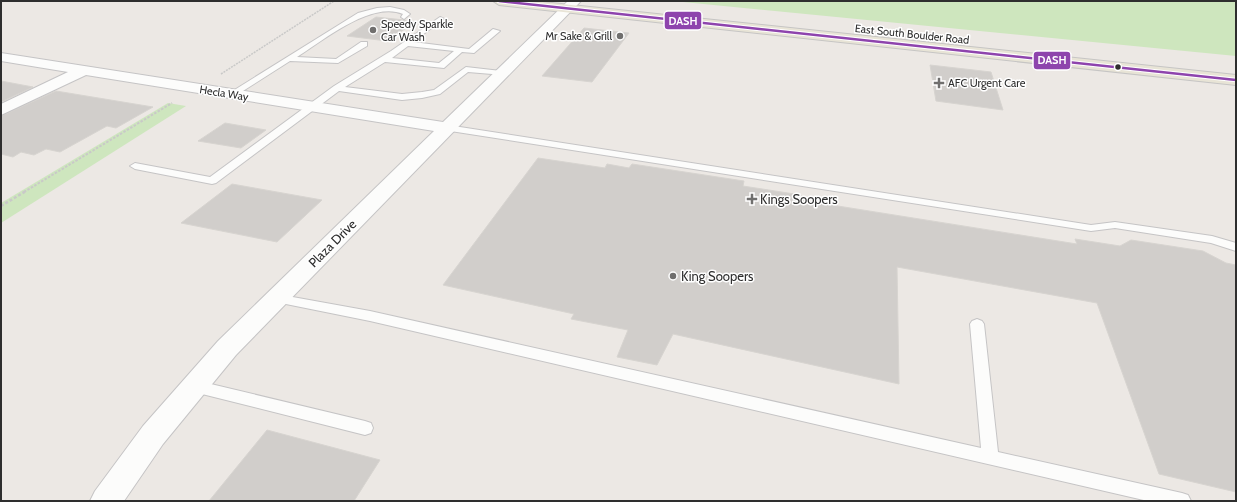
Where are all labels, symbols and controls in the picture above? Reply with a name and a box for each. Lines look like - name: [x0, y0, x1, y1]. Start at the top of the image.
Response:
- line badge: DASH: [664, 11, 702, 30]
- text: DASH: [668, 14, 698, 28]
- place label: Speedy Sparkle Car Wash: [381, 17, 454, 44]
- street label: East South Boulder Road: [854, 21, 970, 47]
- marker: Speedy Sparkle Car Wash: [368, 25, 378, 35]
- place label: Mr Sake & Grill: [545, 29, 612, 43]
- marker: Mr Sake & Grill: [615, 31, 625, 41]
- line badge: DASH: [1033, 51, 1071, 70]
- text: DASH: [1037, 53, 1067, 67]
- unlabelled marker: [1113, 62, 1123, 72]
- place label: AFC Urgent Care: [948, 76, 1026, 90]
- marker: AFC Urgent Care: [933, 77, 945, 89]
- street label: Hecla Way: [199, 82, 250, 104]
- place label: Kings Soopers: [760, 191, 838, 207]
- marker: Kings Soopers: [747, 194, 757, 204]
- street label: Plaza Drive: [305, 215, 360, 270]
- place label: King Soopers: [681, 268, 754, 284]
- marker: King Soopers: [668, 271, 678, 281]

